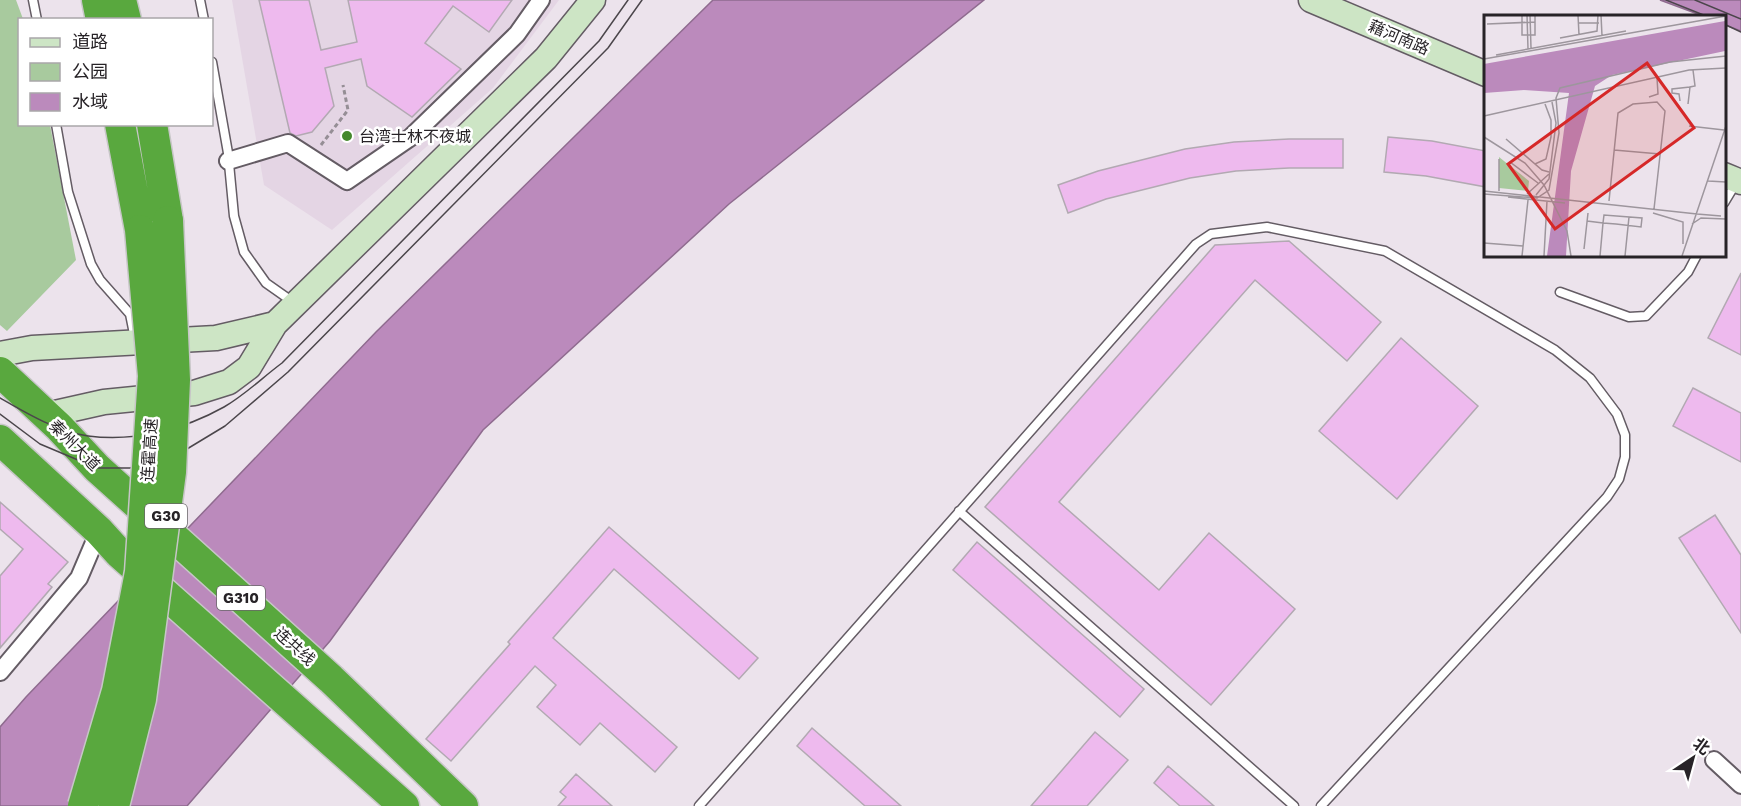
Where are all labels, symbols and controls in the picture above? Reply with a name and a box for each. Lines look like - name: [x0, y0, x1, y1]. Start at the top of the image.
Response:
- inset map: [1484, 15, 1726, 256]
- street label: 藉河南路: [1366, 16, 1432, 59]
- legend: [18, 18, 213, 126]
- text: 道路: [72, 31, 108, 52]
- text: 公园: [72, 61, 108, 82]
- text: 水域: [72, 91, 108, 112]
- place label: 台湾士林不夜城: [359, 127, 471, 146]
- marker: 台湾士林不夜城: [340, 129, 354, 143]
- street label: 秦州大道: [45, 416, 104, 475]
- street label: 连霍高速: [138, 417, 161, 483]
- road number: G30: [145, 504, 187, 528]
- road number: G310: [217, 586, 265, 610]
- street label: 连共线: [270, 623, 319, 669]
- north arrow: [1663, 728, 1723, 788]
- text: 北: [1689, 734, 1714, 759]

